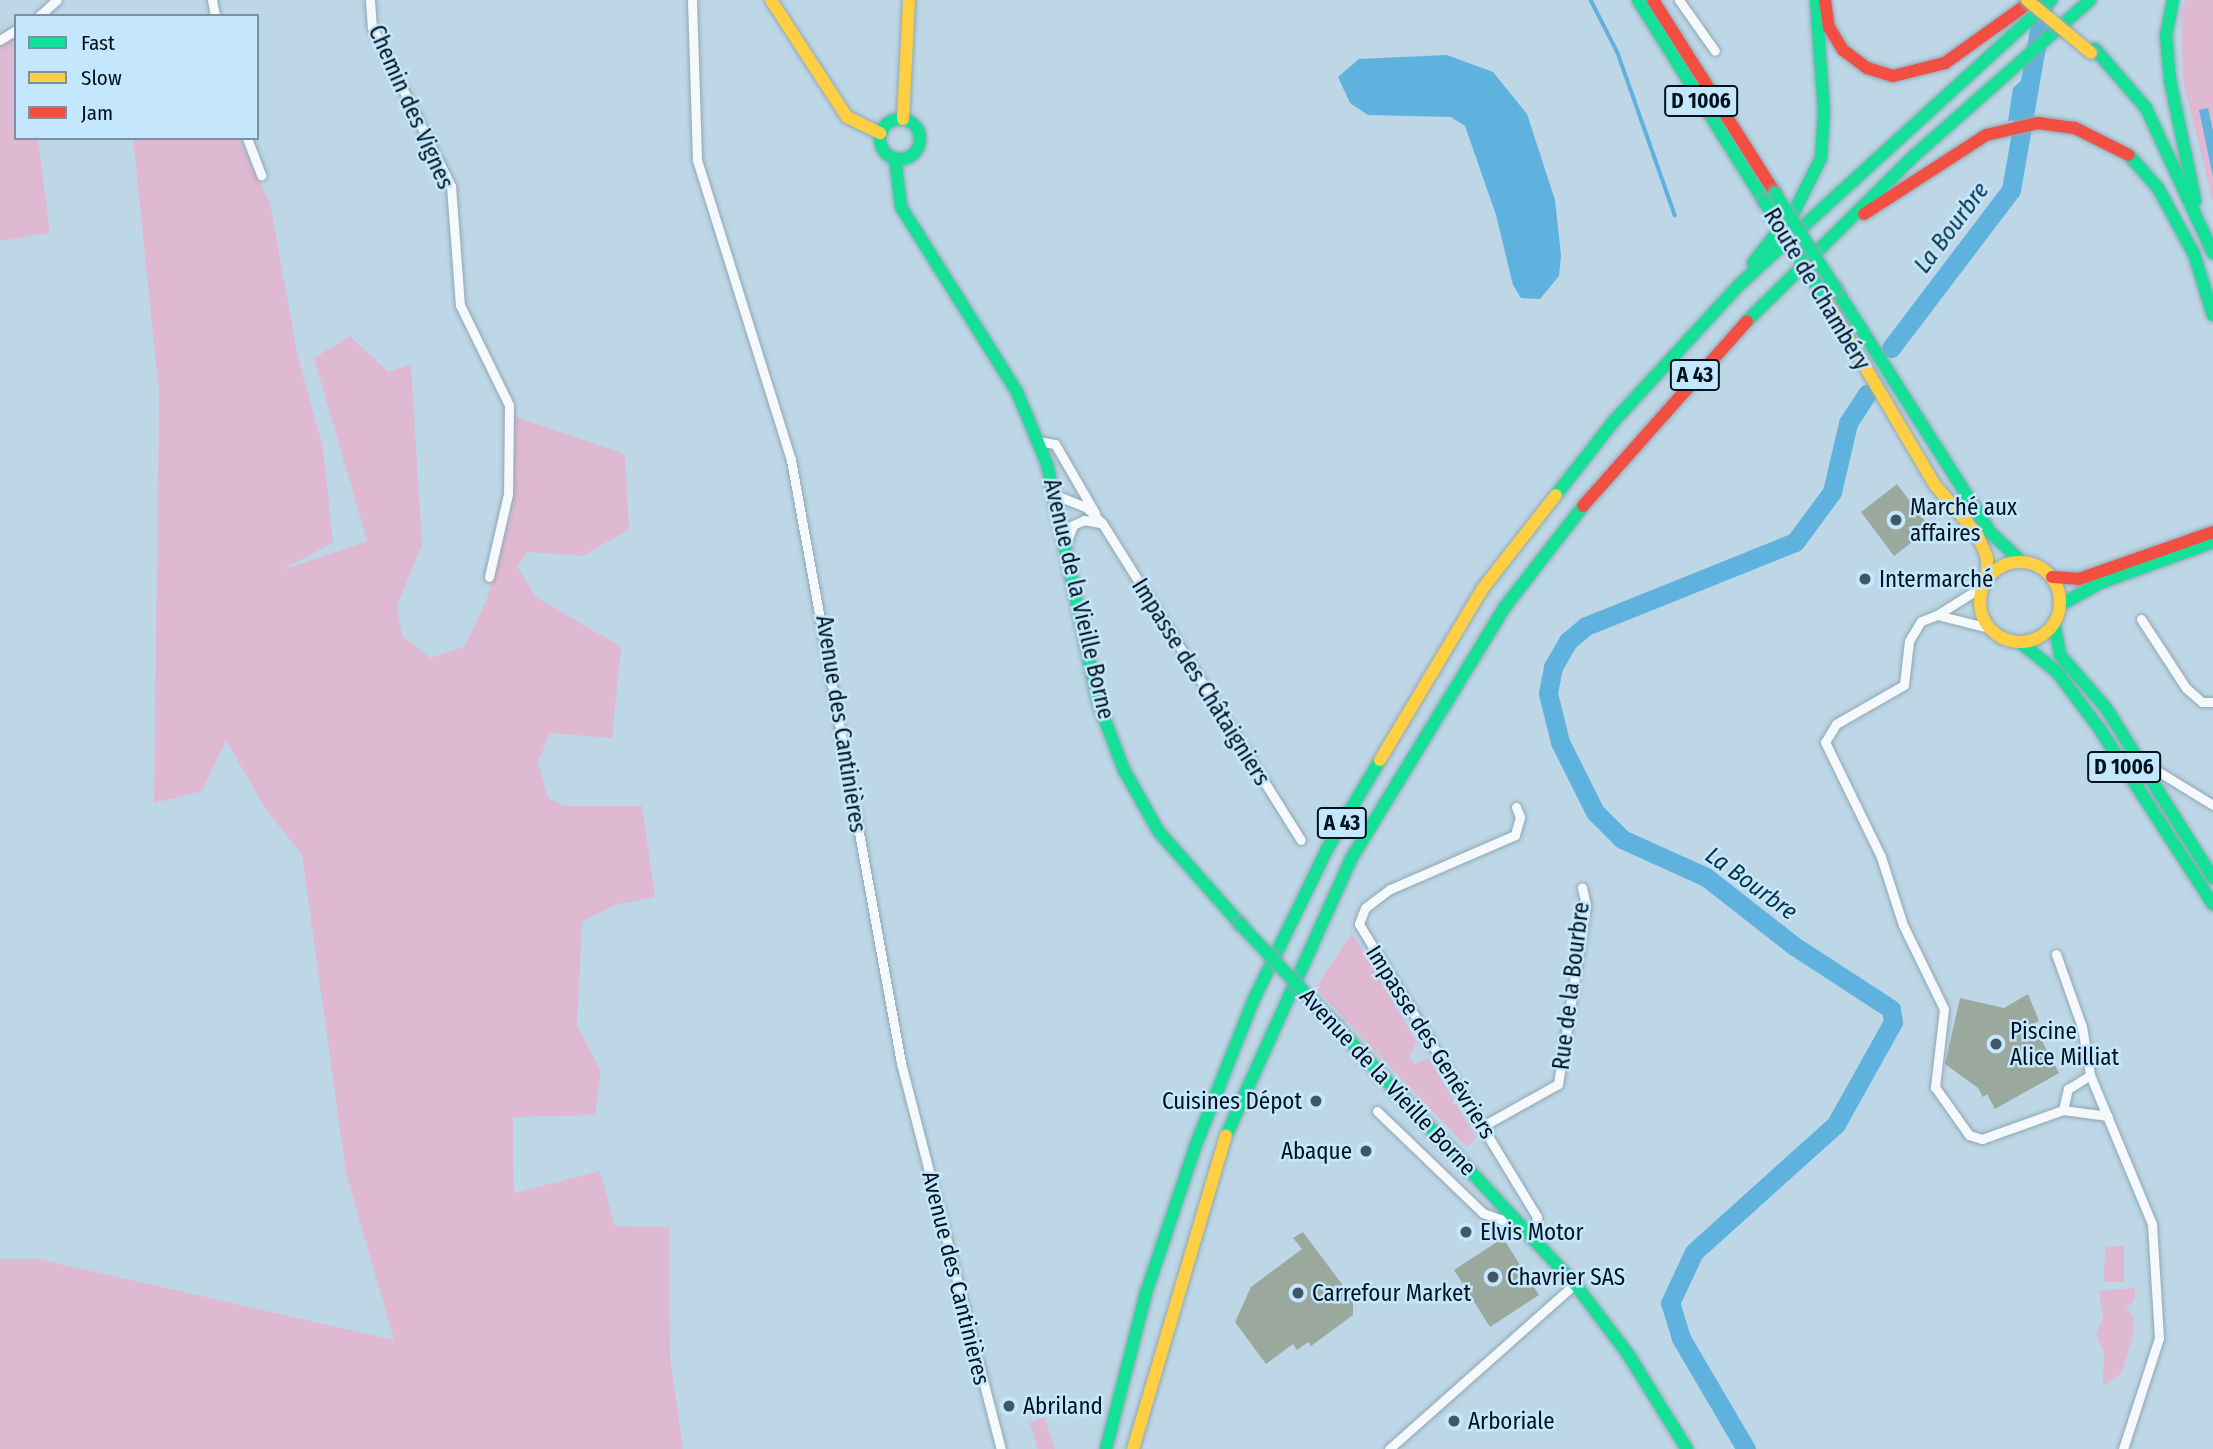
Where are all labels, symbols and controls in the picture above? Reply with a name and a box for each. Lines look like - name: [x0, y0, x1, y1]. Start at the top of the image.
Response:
- legend: [14, 14, 259, 140]
- street label: Chemin des Vignes: [363, 21, 459, 193]
- text: Fast: [81, 30, 115, 56]
- text: Slow: [81, 65, 122, 91]
- road number: D 1006: [1662, 84, 1740, 119]
- text: Jam: [81, 100, 113, 126]
- water label: La Bourbre: [1909, 177, 1995, 279]
- street label: Route de Chambéry: [1758, 203, 1876, 375]
- road number: A 43: [1669, 358, 1721, 392]
- street label: Avenue de la Vieille Borne: [1038, 476, 1120, 722]
- place label: Marché aux affaires: [1910, 493, 2017, 547]
- marker: Marché aux affaires: [1888, 512, 1904, 528]
- place label: Intermarché: [1879, 565, 1993, 593]
- marker: Intermarché: [1857, 571, 1873, 587]
- street label: Impasse des Châtaigniers: [1126, 573, 1276, 791]
- street label: Avenue des Cantinières: [810, 613, 872, 835]
- road number: D 1006: [2086, 750, 2162, 784]
- road number: A 43: [1316, 806, 1368, 840]
- water label: La Bourbre: [1700, 841, 1802, 927]
- street label: Rue de la Bourbre: [1547, 901, 1595, 1071]
- street label: Impasse des Genévriers: [1360, 940, 1502, 1144]
- street label: Avenue de la Vieille Borne: [1294, 983, 1482, 1181]
- place label: Piscine Alice Milliat: [2010, 1017, 2119, 1071]
- marker: Piscine Alice Milliat: [1988, 1036, 2004, 1052]
- place label: Cuisines Dépot: [1162, 1087, 1302, 1115]
- marker: Cuisines Dépot: [1308, 1093, 1324, 1109]
- place label: Abaque: [1281, 1137, 1352, 1165]
- marker: Abaque: [1358, 1143, 1374, 1159]
- street label: Avenue des Cantinières: [916, 1168, 996, 1388]
- place label: Elvis Motor: [1480, 1218, 1583, 1246]
- marker: Elvis Motor: [1458, 1224, 1474, 1240]
- place label: Chavrier SAS: [1507, 1263, 1625, 1291]
- marker: Chavrier SAS: [1485, 1269, 1501, 1285]
- place label: Carrefour Market: [1312, 1279, 1471, 1307]
- marker: Carrefour Market: [1290, 1285, 1306, 1301]
- place label: Abriland: [1023, 1392, 1103, 1420]
- marker: Abriland: [1001, 1398, 1017, 1414]
- place label: Arboriale: [1468, 1407, 1555, 1435]
- marker: Arboriale: [1446, 1413, 1462, 1429]

